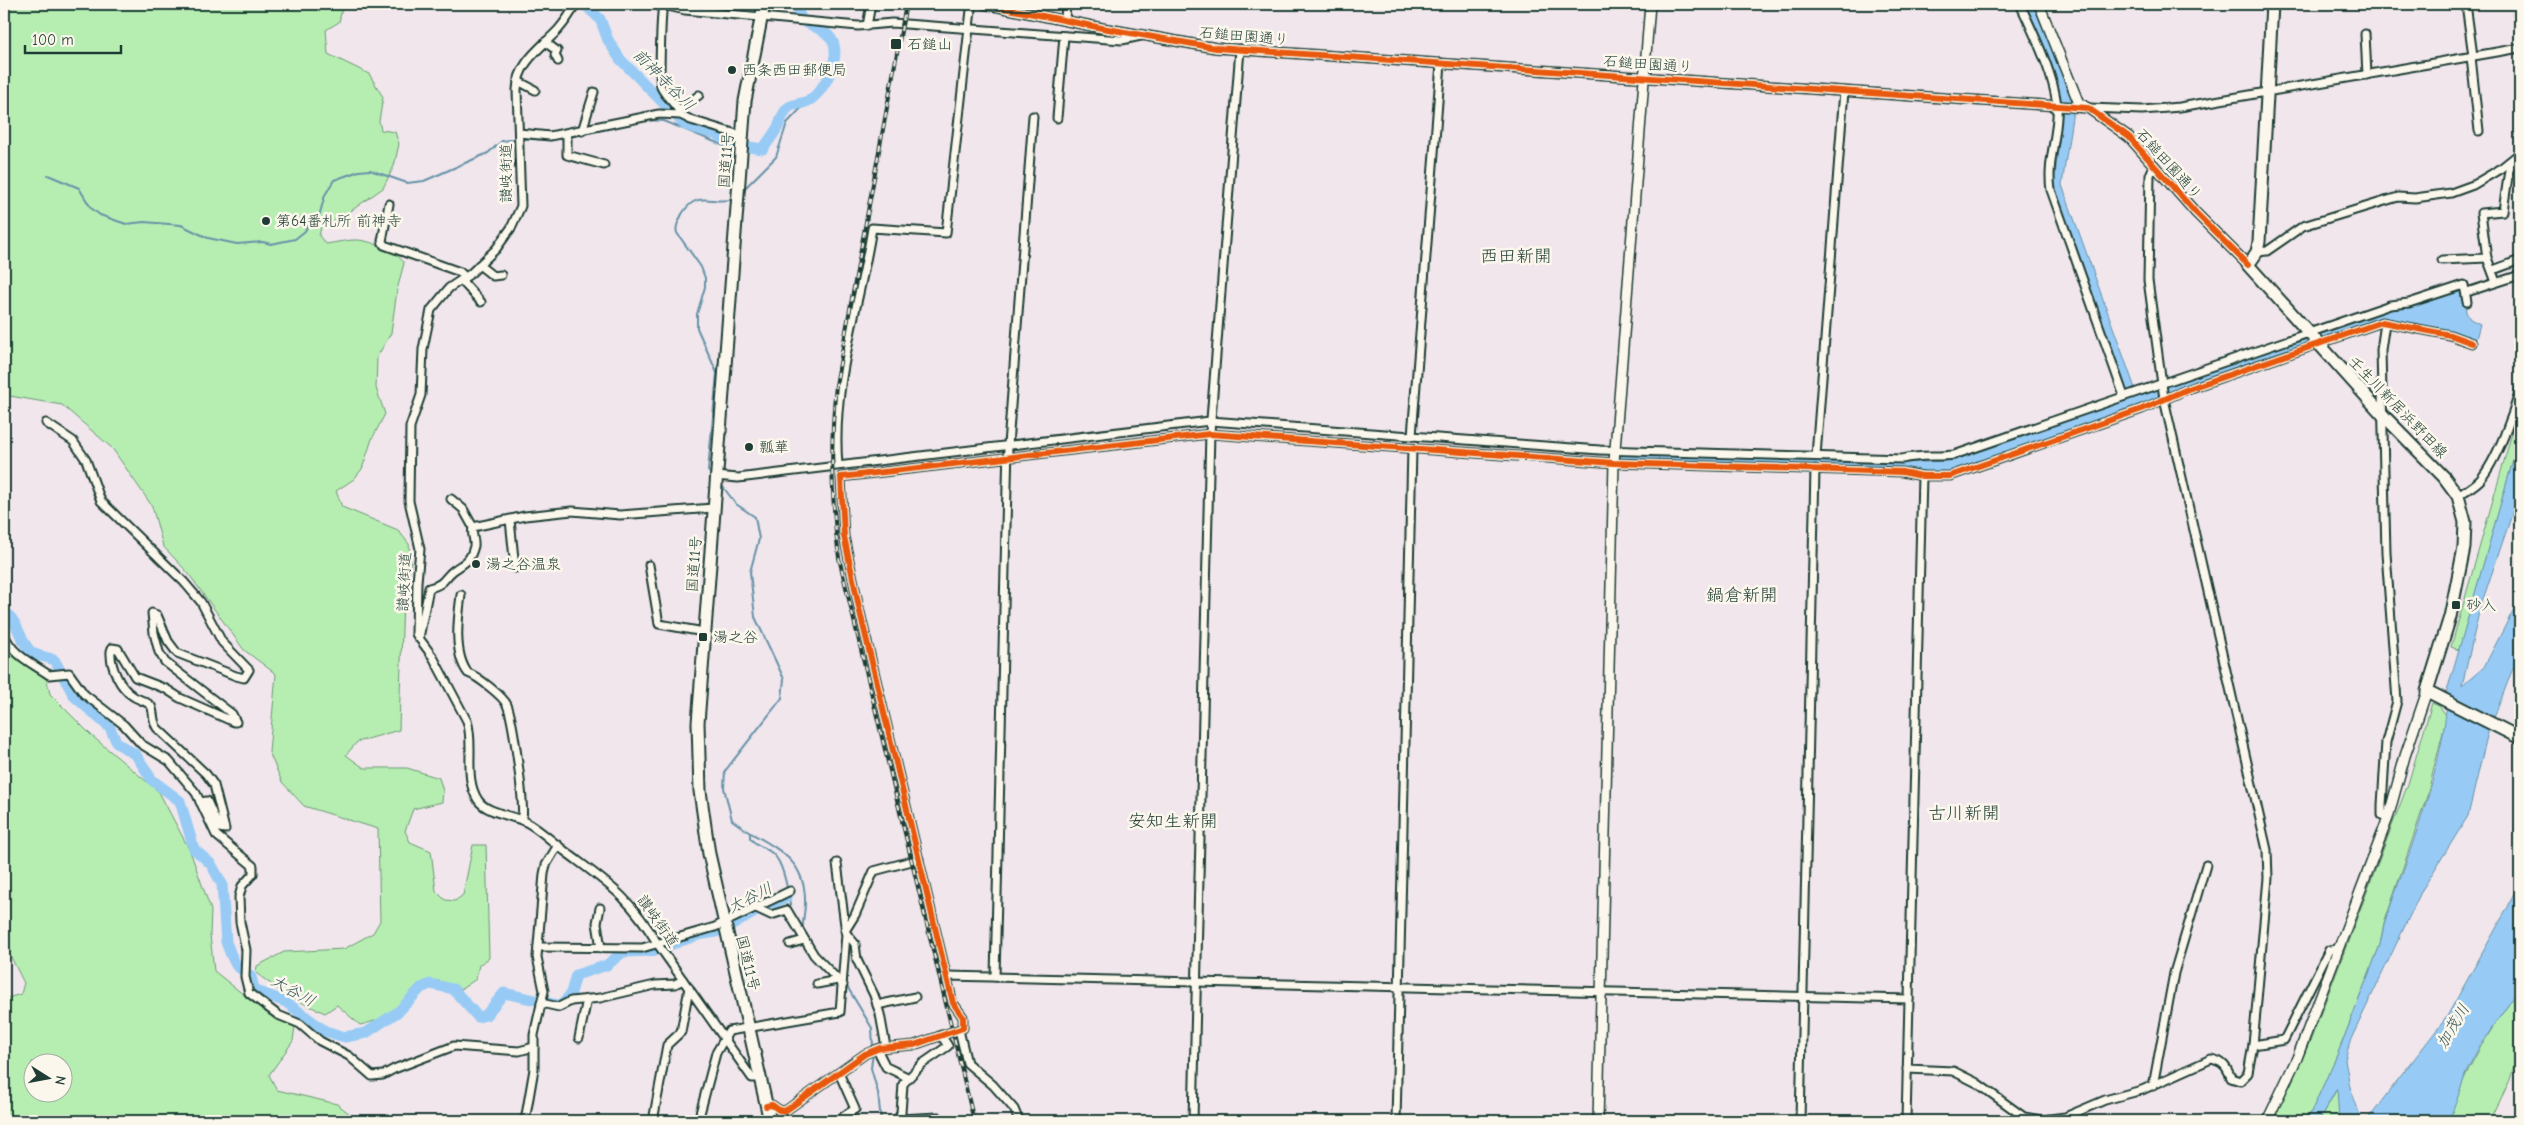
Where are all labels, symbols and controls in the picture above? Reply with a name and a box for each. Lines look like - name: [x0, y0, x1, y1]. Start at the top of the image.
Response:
- scale bar: [25, 22, 121, 54]
- street label: 石鎚田園通り: [1198, 23, 1290, 49]
- text: 100 m: [32, 31, 74, 49]
- place label: 石鎚山: [907, 35, 952, 53]
- marker: 石鎚山: [889, 37, 903, 51]
- water label: 前神寺谷川: [629, 45, 699, 115]
- street label: 石鎚田園通り: [1602, 52, 1694, 76]
- place label: 西条西田郵便局: [742, 61, 847, 79]
- marker: 西条西田郵便局: [726, 64, 738, 76]
- street label: 石鎚田園通り: [2132, 125, 2206, 203]
- street label: 国道11号: [715, 131, 737, 189]
- street label: 讃岐街道: [497, 143, 515, 203]
- place label: 第64番札所 前神寺: [276, 212, 401, 230]
- marker: 第64番札所 前神寺: [260, 215, 272, 227]
- district label: 西田新開: [1480, 246, 1552, 267]
- street label: 壬生川新居浜野田線: [2345, 352, 2451, 462]
- place label: 瓢華: [759, 438, 789, 456]
- marker: 瓢華: [743, 441, 755, 453]
- street label: 国道11号: [683, 535, 705, 593]
- street label: 讃岐街道: [393, 552, 415, 612]
- place label: 湯之谷温泉: [486, 555, 561, 573]
- marker: 湯之谷温泉: [470, 558, 482, 570]
- district label: 鍋倉新開: [1706, 585, 1778, 606]
- place label: 砂入: [2466, 596, 2496, 614]
- marker: 砂入: [2450, 599, 2462, 611]
- place label: 湯之谷: [713, 628, 758, 646]
- marker: 湯之谷: [697, 631, 709, 643]
- district label: 古川新開: [1928, 803, 2000, 824]
- district label: 安知生新開: [1128, 811, 1218, 832]
- water label: 大谷川: [725, 879, 775, 917]
- street label: 讃岐街道: [633, 891, 683, 951]
- street label: 国道11号: [732, 933, 764, 993]
- water label: 大谷川: [268, 971, 318, 1011]
- water label: 加茂川: [2433, 1001, 2473, 1051]
- north arrow: [22, 1052, 72, 1102]
- text: N: [51, 1074, 69, 1086]

